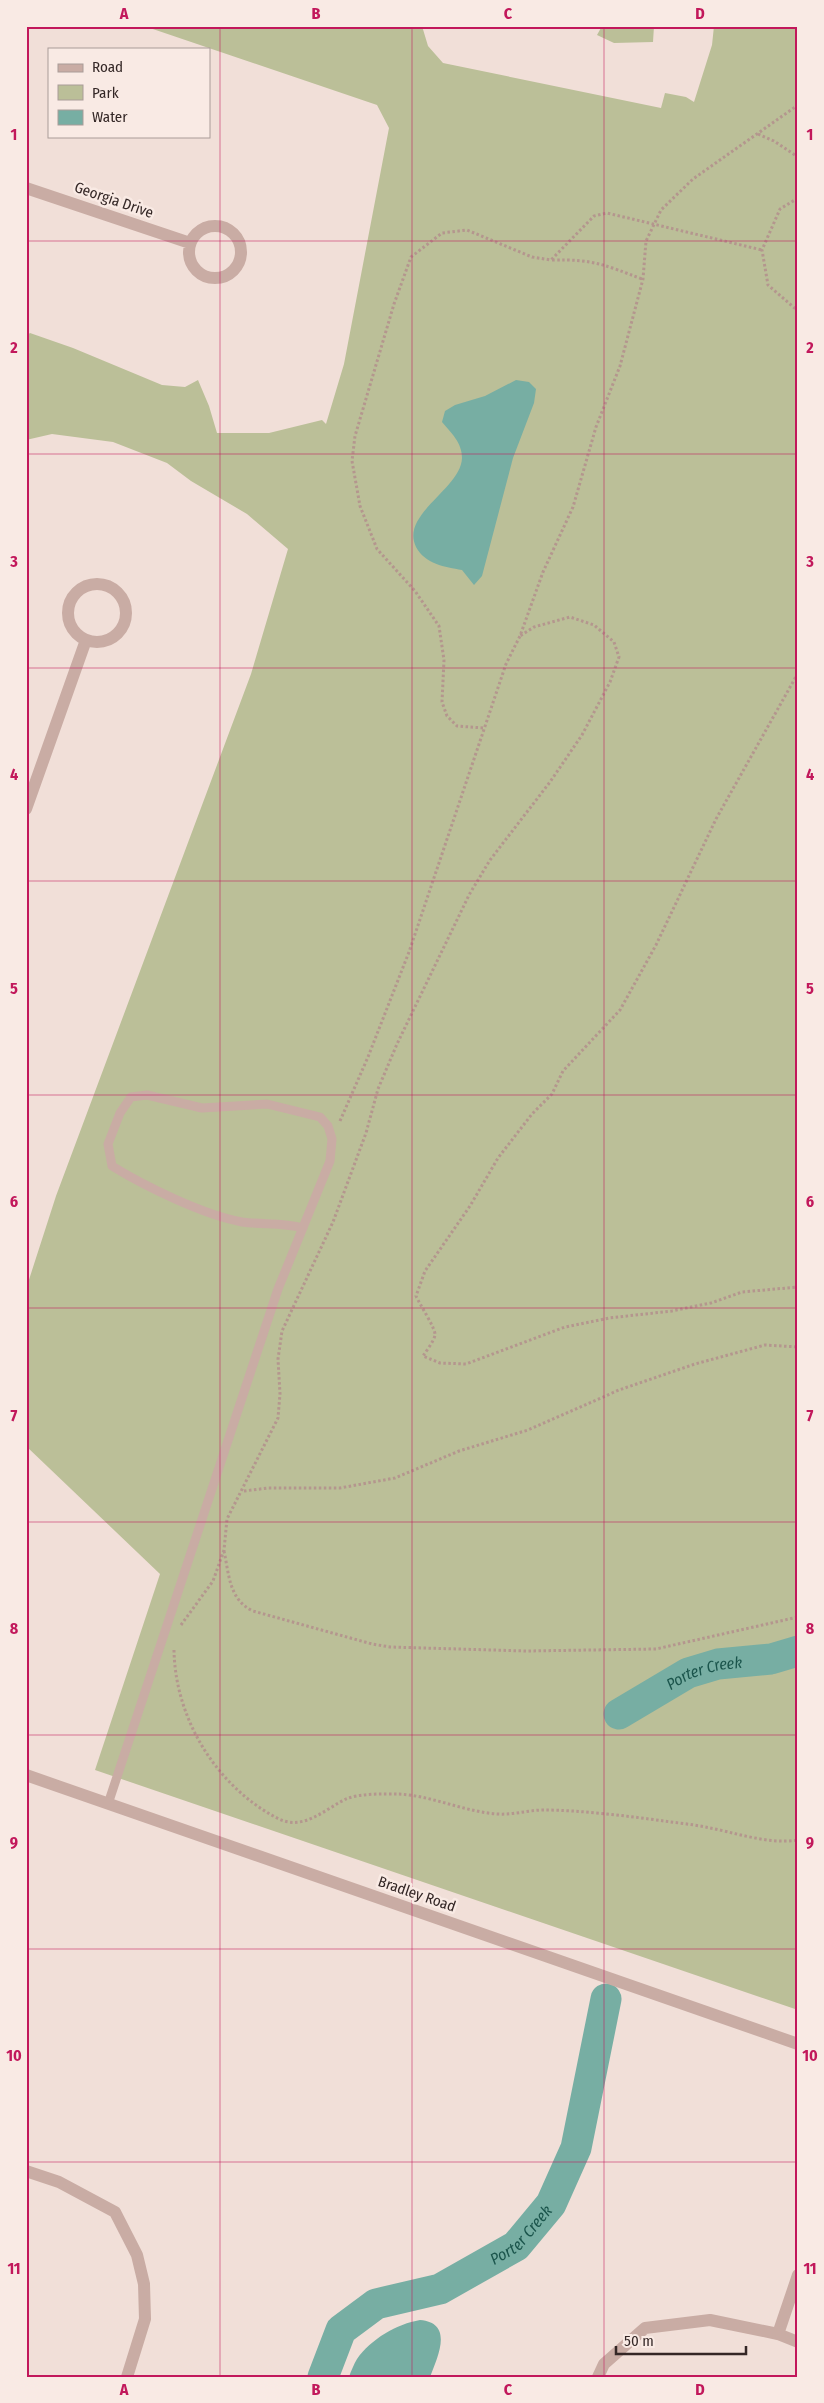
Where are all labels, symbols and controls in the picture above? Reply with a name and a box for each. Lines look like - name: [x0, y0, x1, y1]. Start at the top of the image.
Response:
- text: A: [119, 4, 129, 23]
- text: B: [312, 4, 321, 23]
- text: C: [504, 4, 513, 23]
- text: D: [695, 4, 705, 23]
- legend: [48, 48, 210, 138]
- text: Road: [92, 58, 123, 76]
- text: Park: [92, 84, 119, 102]
- text: Water: [92, 108, 128, 126]
- text: 1: [11, 125, 17, 144]
- text: 1: [807, 125, 813, 144]
- street label: Georgia Drive: [72, 178, 156, 222]
- text: 2: [9, 338, 18, 357]
- text: 2: [805, 338, 814, 357]
- text: 3: [9, 552, 18, 571]
- text: 3: [805, 552, 814, 571]
- text: 4: [10, 765, 18, 784]
- text: 4: [806, 765, 814, 784]
- text: 5: [10, 979, 18, 998]
- text: 5: [806, 979, 814, 998]
- text: 6: [10, 1192, 18, 1211]
- text: 6: [806, 1192, 814, 1211]
- text: 7: [11, 1406, 18, 1425]
- text: 7: [807, 1406, 814, 1425]
- text: 8: [10, 1619, 19, 1638]
- text: 8: [806, 1619, 815, 1638]
- water label: Porter Creek: [663, 1653, 743, 1694]
- text: 9: [10, 1833, 18, 1852]
- text: 9: [806, 1833, 814, 1852]
- street label: Bradley Road: [376, 1872, 458, 1916]
- text: 10: [6, 2046, 22, 2065]
- text: 10: [802, 2046, 818, 2065]
- water label: Porter Creek: [487, 2201, 556, 2269]
- text: 11: [7, 2259, 21, 2278]
- text: 11: [803, 2259, 817, 2278]
- scale bar: [616, 2323, 746, 2355]
- text: 50 m: [624, 2332, 654, 2350]
- text: A: [119, 2380, 129, 2399]
- text: B: [312, 2380, 321, 2399]
- text: C: [504, 2380, 513, 2399]
- text: D: [695, 2380, 705, 2399]

